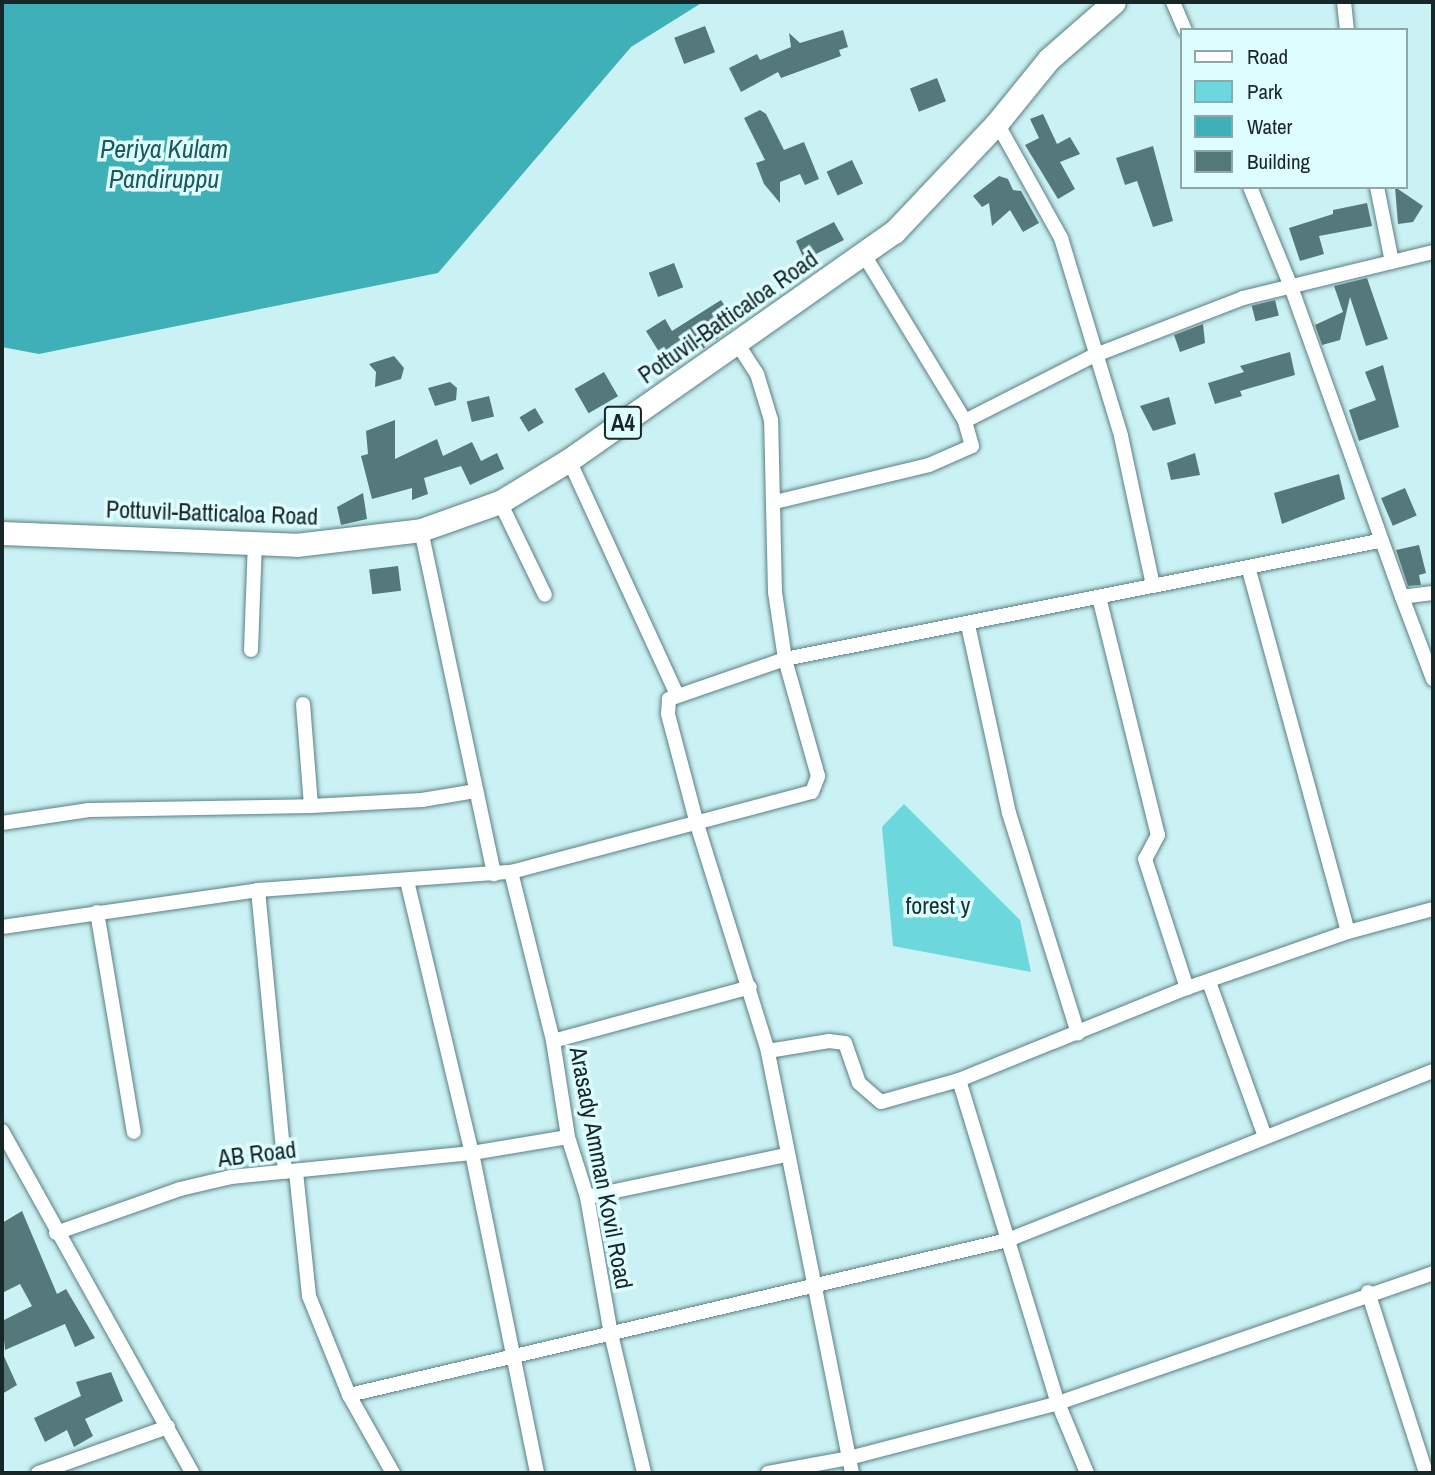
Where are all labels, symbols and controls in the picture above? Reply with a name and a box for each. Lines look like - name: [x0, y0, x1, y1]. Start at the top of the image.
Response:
- legend: [1180, 28, 1407, 189]
- text: Road: [1247, 42, 1288, 71]
- text: Park: [1247, 77, 1282, 106]
- text: Water: [1247, 112, 1292, 141]
- water label: Periya Kulam Pandiruppu: [100, 133, 228, 194]
- text: Building: [1247, 147, 1310, 176]
- street label: Pottuvil-Batticaloa Road: [633, 244, 823, 390]
- road number: A4: [604, 404, 642, 442]
- street label: Pottuvil-Batticaloa Road: [105, 495, 319, 531]
- park label: forest y: [906, 892, 970, 920]
- street label: Arasady Amman Kovil Road: [563, 1044, 639, 1292]
- street label: AB Road: [216, 1135, 298, 1173]

